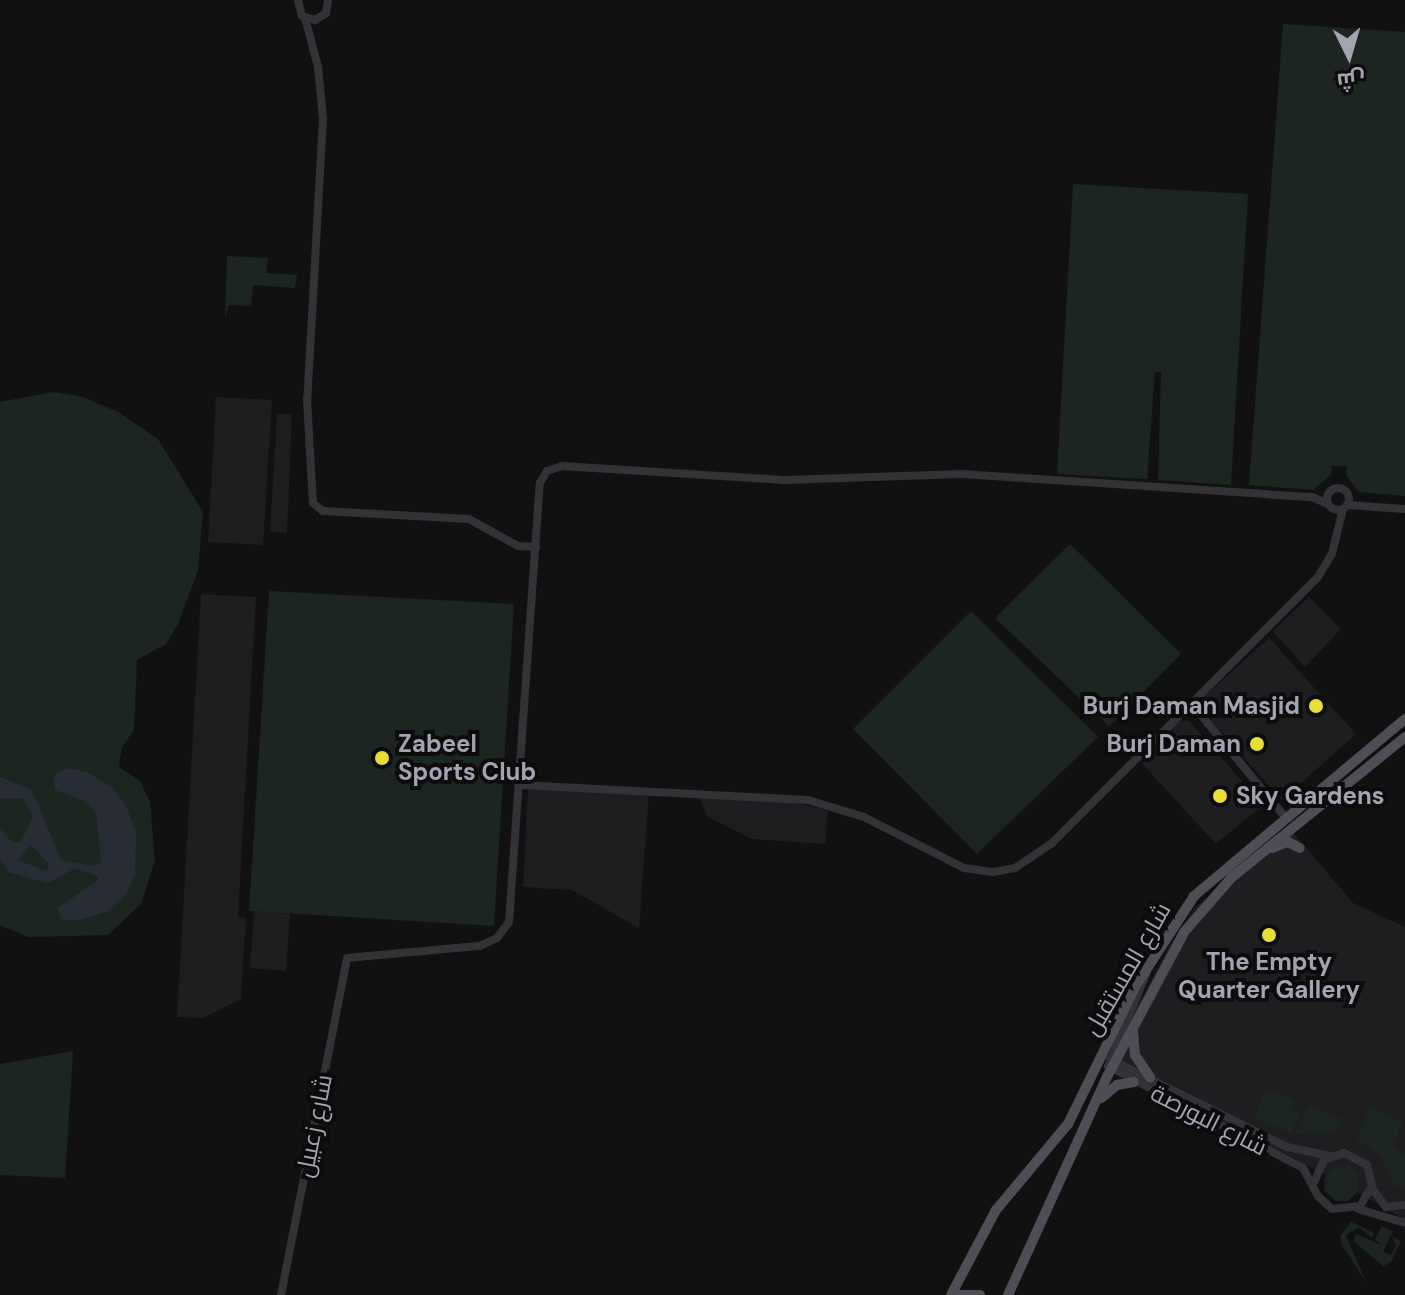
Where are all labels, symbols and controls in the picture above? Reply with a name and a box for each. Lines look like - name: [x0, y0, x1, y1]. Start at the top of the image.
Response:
- north arrow: [1309, 16, 1389, 96]
- text: ش: [1336, 65, 1366, 96]
- place label: Burj Daman Masjid: [1083, 692, 1300, 720]
- marker: Burj Daman Masjid: [1307, 697, 1325, 715]
- place label: Zabeel Sports Club: [398, 730, 536, 786]
- place label: Burj Daman: [1106, 730, 1241, 758]
- marker: Burj Daman: [1248, 735, 1266, 753]
- marker: Zabeel Sports Club: [373, 749, 391, 767]
- place label: Sky Gardens: [1236, 782, 1385, 810]
- marker: Sky Gardens: [1211, 787, 1229, 805]
- street label: شارع المستقبل: [1077, 897, 1177, 1041]
- marker: The Empty Quarter Gallery: [1260, 926, 1278, 944]
- place label: The Empty Quarter Gallery: [1178, 948, 1360, 1004]
- street label: شارع زعبيل: [290, 1072, 338, 1180]
- street label: شارع البورصة: [1146, 1078, 1272, 1162]

